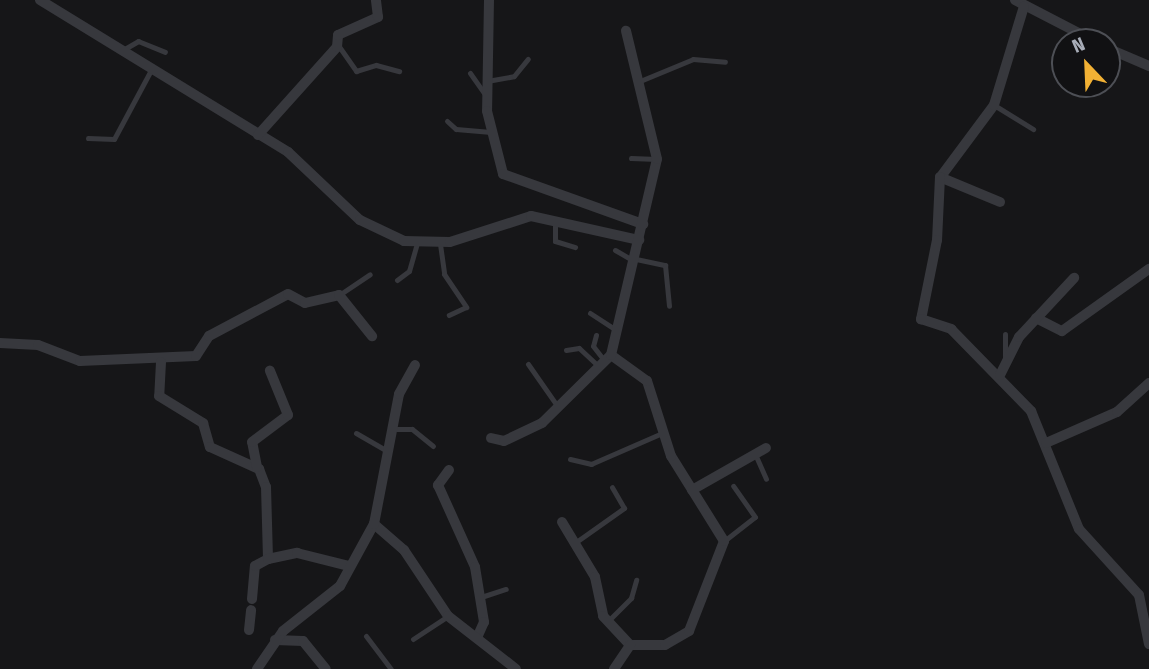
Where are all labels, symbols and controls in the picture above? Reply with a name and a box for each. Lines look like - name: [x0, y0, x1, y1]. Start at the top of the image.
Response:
- north arrow: [1051, 28, 1121, 98]
- text: N: [1069, 32, 1088, 58]

